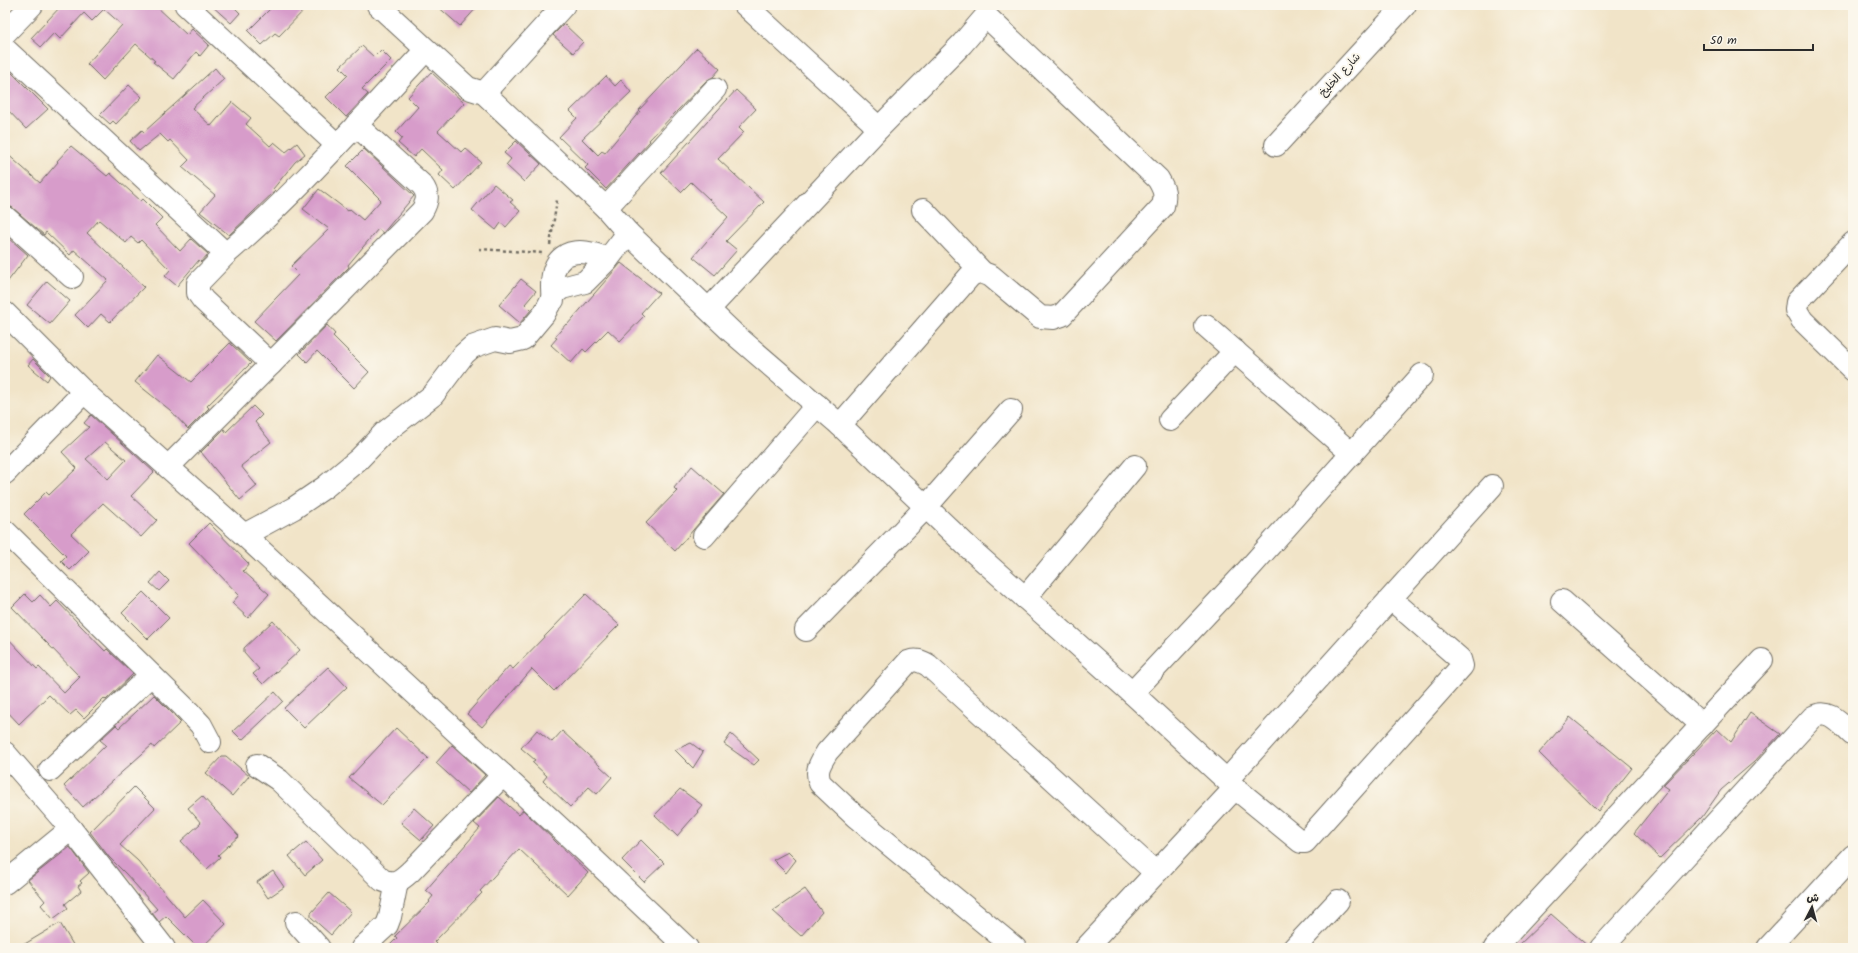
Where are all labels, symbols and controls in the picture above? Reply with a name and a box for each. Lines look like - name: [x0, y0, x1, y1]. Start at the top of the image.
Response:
- scale bar: [1704, 26, 1813, 52]
- text: 50 m: [1710, 31, 1737, 50]
- street label: شارع الخليخ: [1315, 49, 1365, 101]
- north arrow: [1792, 887, 1832, 927]
- text: ش: [1806, 888, 1820, 908]

